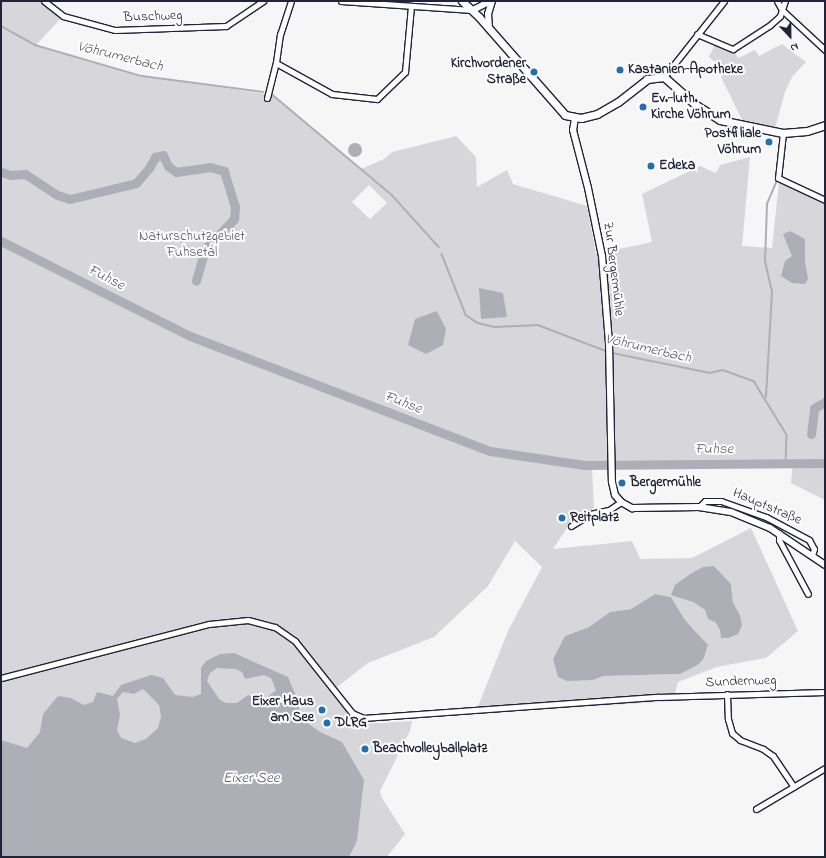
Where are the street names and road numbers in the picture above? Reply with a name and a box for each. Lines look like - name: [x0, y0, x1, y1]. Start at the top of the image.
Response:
- street label: Buschweg: [123, 8, 183, 26]
- street label: Zur Bergermühle: [599, 221, 627, 317]
- street label: Hauptstraße: [730, 485, 804, 529]
- street label: Sundernweg: [705, 672, 777, 692]

